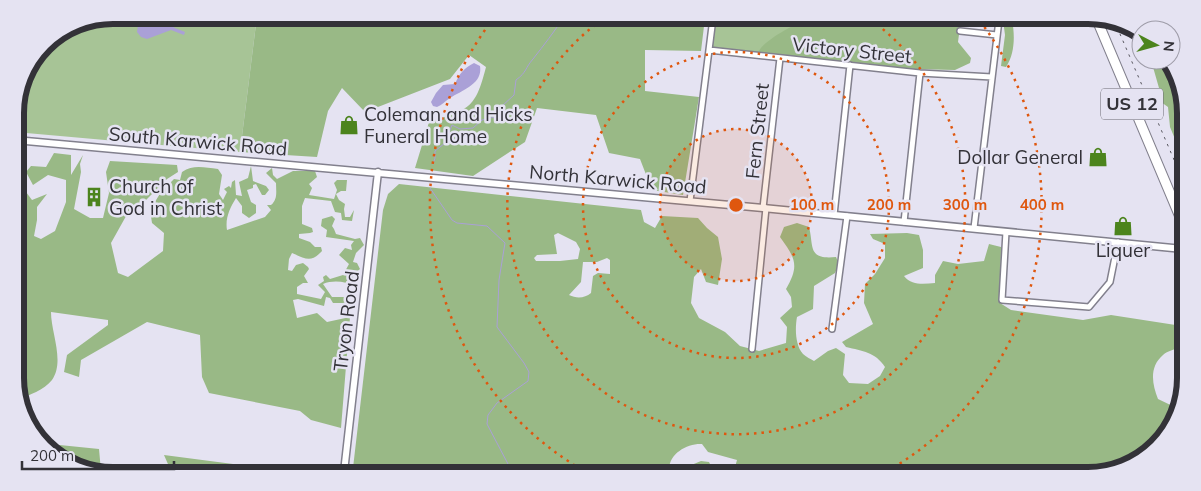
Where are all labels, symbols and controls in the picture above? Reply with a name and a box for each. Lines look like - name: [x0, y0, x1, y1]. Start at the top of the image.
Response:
- north arrow: [1131, 20, 1181, 70]
- street label: Victory Street: [791, 32, 913, 68]
- text: N: [1159, 40, 1178, 53]
- street label: Fern Street: [740, 82, 774, 180]
- road number: US 12: [1101, 88, 1163, 120]
- place label: Coleman and Hicks Funeral Home: [364, 102, 533, 148]
- shop icon: Coleman and Hicks Funeral Home: [338, 114, 360, 136]
- street label: South Karwick Road: [108, 121, 288, 161]
- place label: Dollar General: [957, 145, 1083, 169]
- shop icon: Dollar General: [1087, 146, 1109, 168]
- street label: North Karwick Road: [528, 159, 708, 199]
- place label: Church of God in Christ: [109, 174, 223, 220]
- building icon: Church of God in Christ: [83, 186, 105, 208]
- text: 100 m: [790, 195, 834, 214]
- text: 200 m: [867, 195, 911, 214]
- text: 300 m: [943, 195, 987, 214]
- text: 400 m: [1020, 195, 1064, 214]
- centre of rings: [727, 196, 745, 214]
- shop icon: Liquer: [1112, 215, 1134, 237]
- place label: Liquer: [1096, 238, 1150, 262]
- street label: Tryon Road: [328, 269, 364, 373]
- scale bar: [22, 438, 175, 470]
- text: 200 m: [30, 446, 74, 465]

